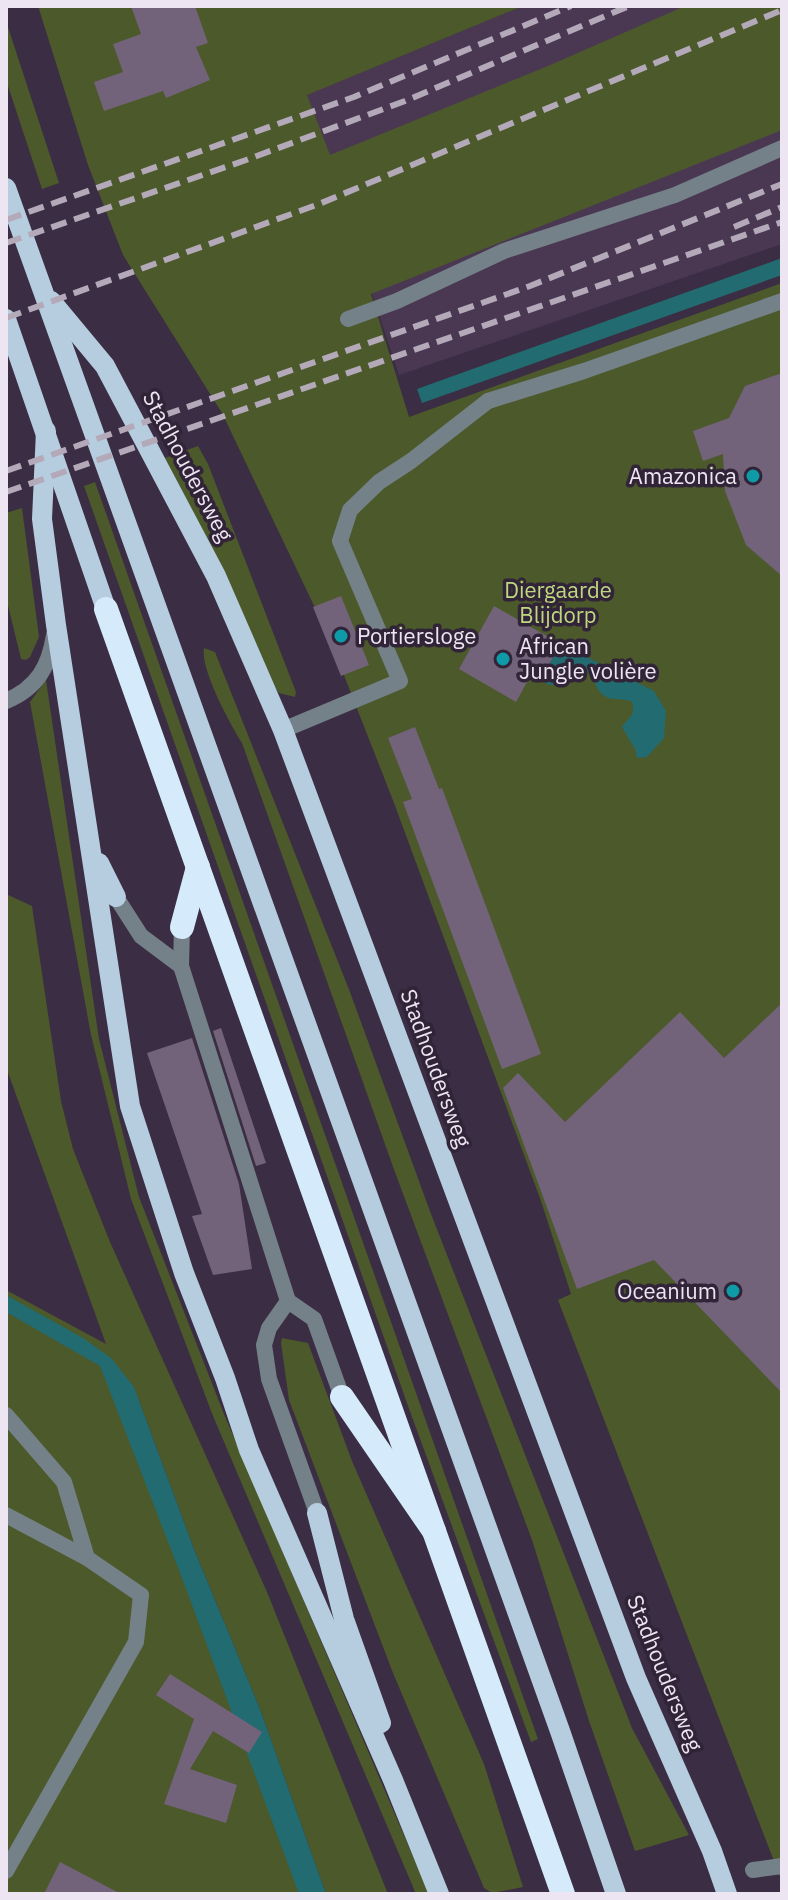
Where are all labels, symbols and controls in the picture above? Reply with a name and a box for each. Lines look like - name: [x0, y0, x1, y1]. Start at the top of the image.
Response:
- street label: Stadhoudersweg: [137, 386, 240, 546]
- place label: Amazonica: [629, 461, 737, 490]
- marker: Amazonica: [744, 467, 762, 485]
- park label: Diergaarde Blijdorp: [504, 575, 612, 629]
- place label: Portiersloge: [357, 621, 476, 650]
- marker: Portiersloge: [332, 627, 350, 645]
- place label: African Jungle volière: [519, 631, 657, 685]
- marker: African Jungle volière: [494, 650, 512, 668]
- street label: Stadhoudersweg: [394, 985, 479, 1151]
- place label: Oceanium: [617, 1276, 717, 1305]
- marker: Oceanium: [724, 1282, 742, 1300]
- street label: Stadhoudersweg: [621, 1590, 710, 1756]

